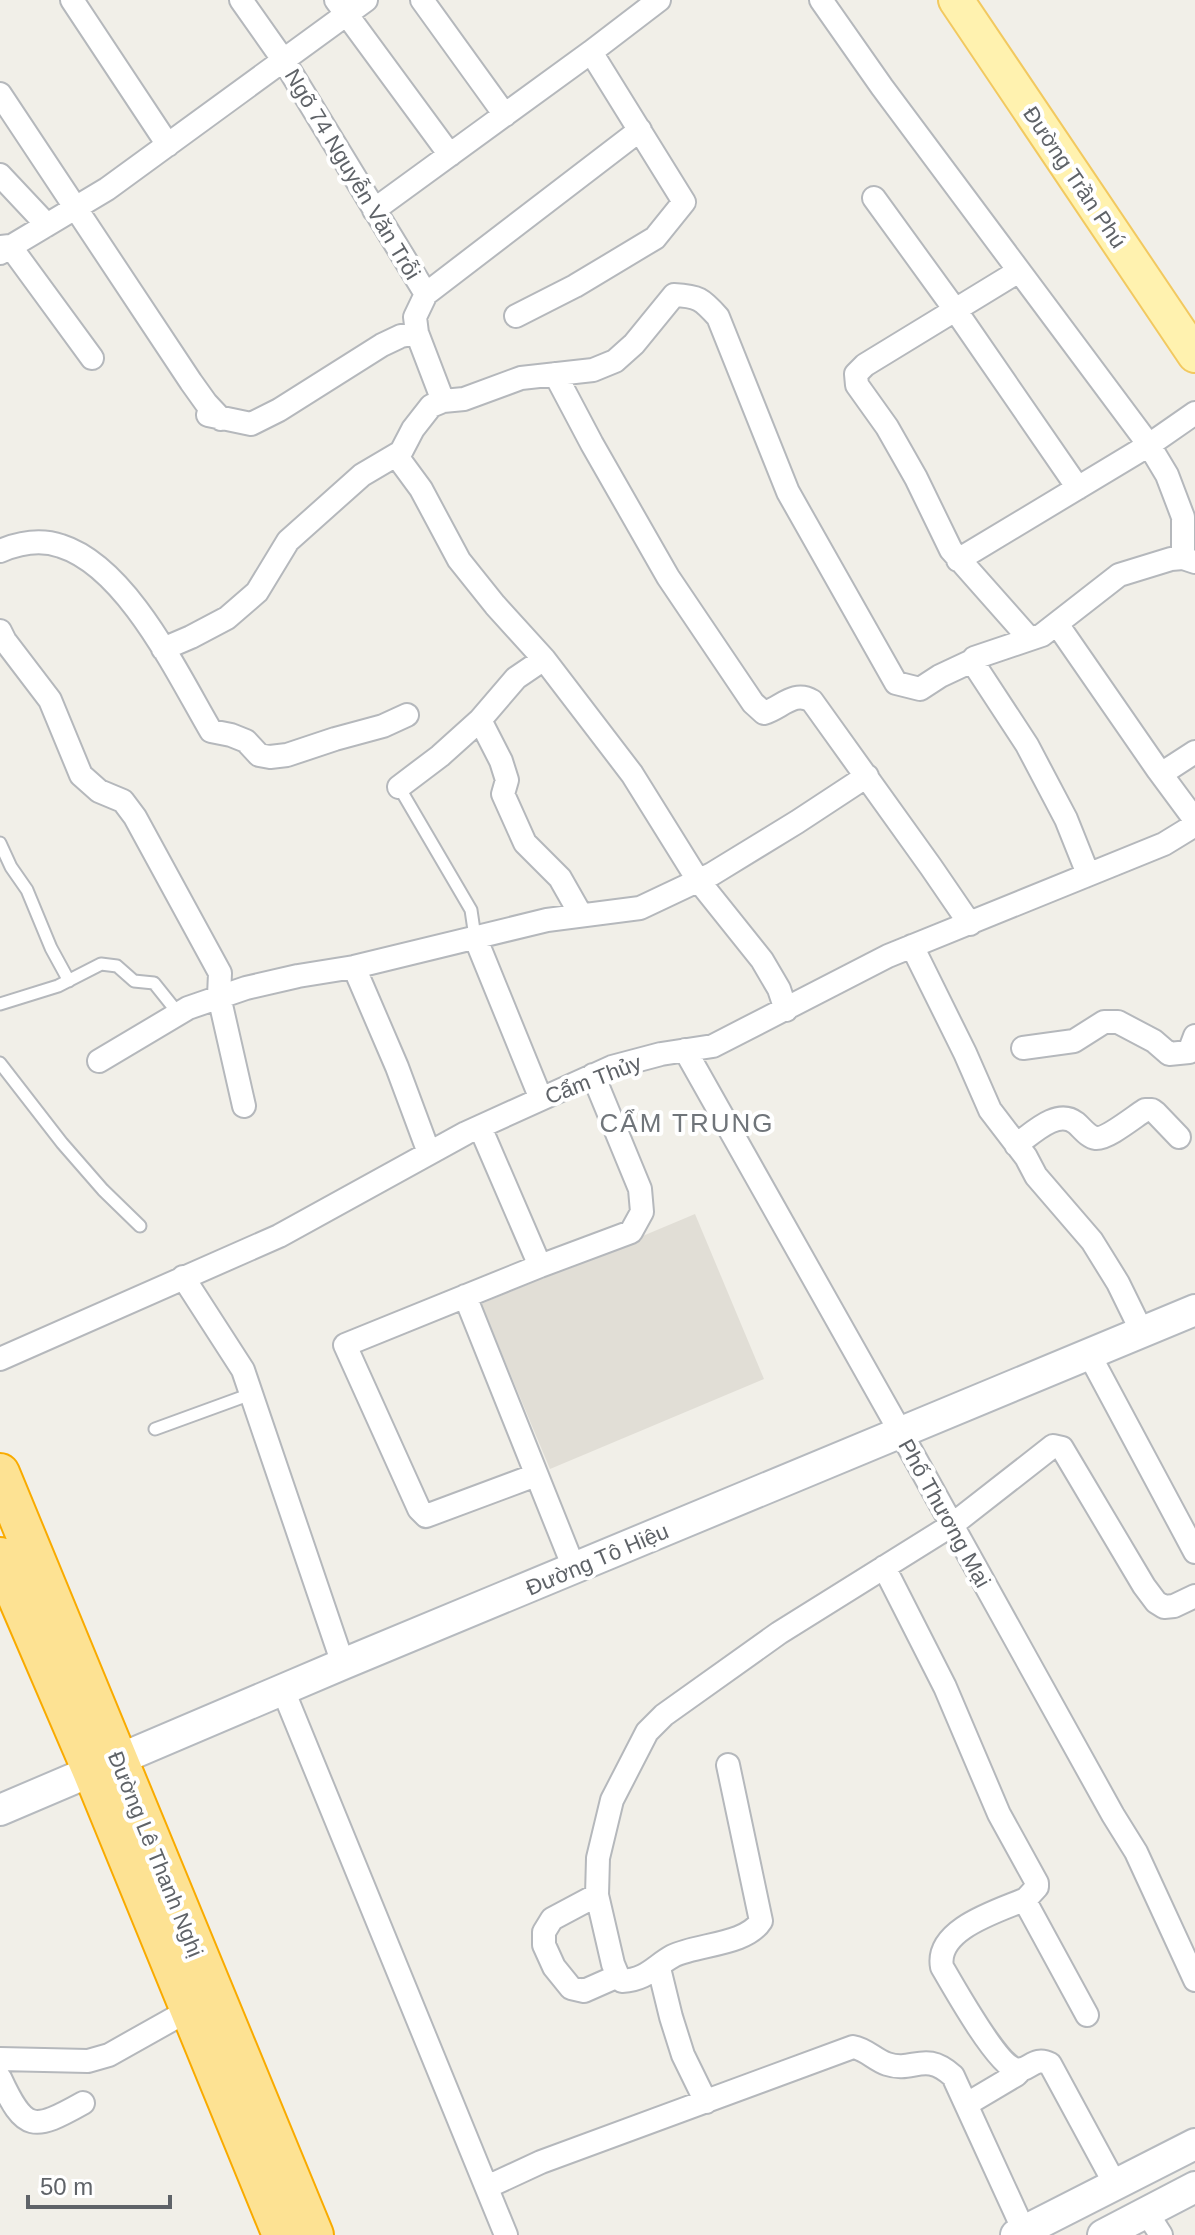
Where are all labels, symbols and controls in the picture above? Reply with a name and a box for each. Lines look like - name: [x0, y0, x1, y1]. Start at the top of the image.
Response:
- street label: Ngõ 74 Nguyễn Văn Trỗi: [280, 65, 425, 284]
- street label: Đường Trần Phú: [1018, 102, 1131, 253]
- street label: Cẩm Thủy: [542, 1050, 645, 1109]
- district label: CẨM TRUNG: [600, 1108, 774, 1138]
- street label: Phố Thương Mại: [893, 1435, 996, 1592]
- street label: Đường Tô Hiệu: [522, 1518, 672, 1601]
- street label: Đường Lê Thanh Nghị: [103, 1748, 208, 1961]
- scale bar: [28, 2159, 170, 2209]
- text: 50 m: [40, 2173, 93, 2200]

